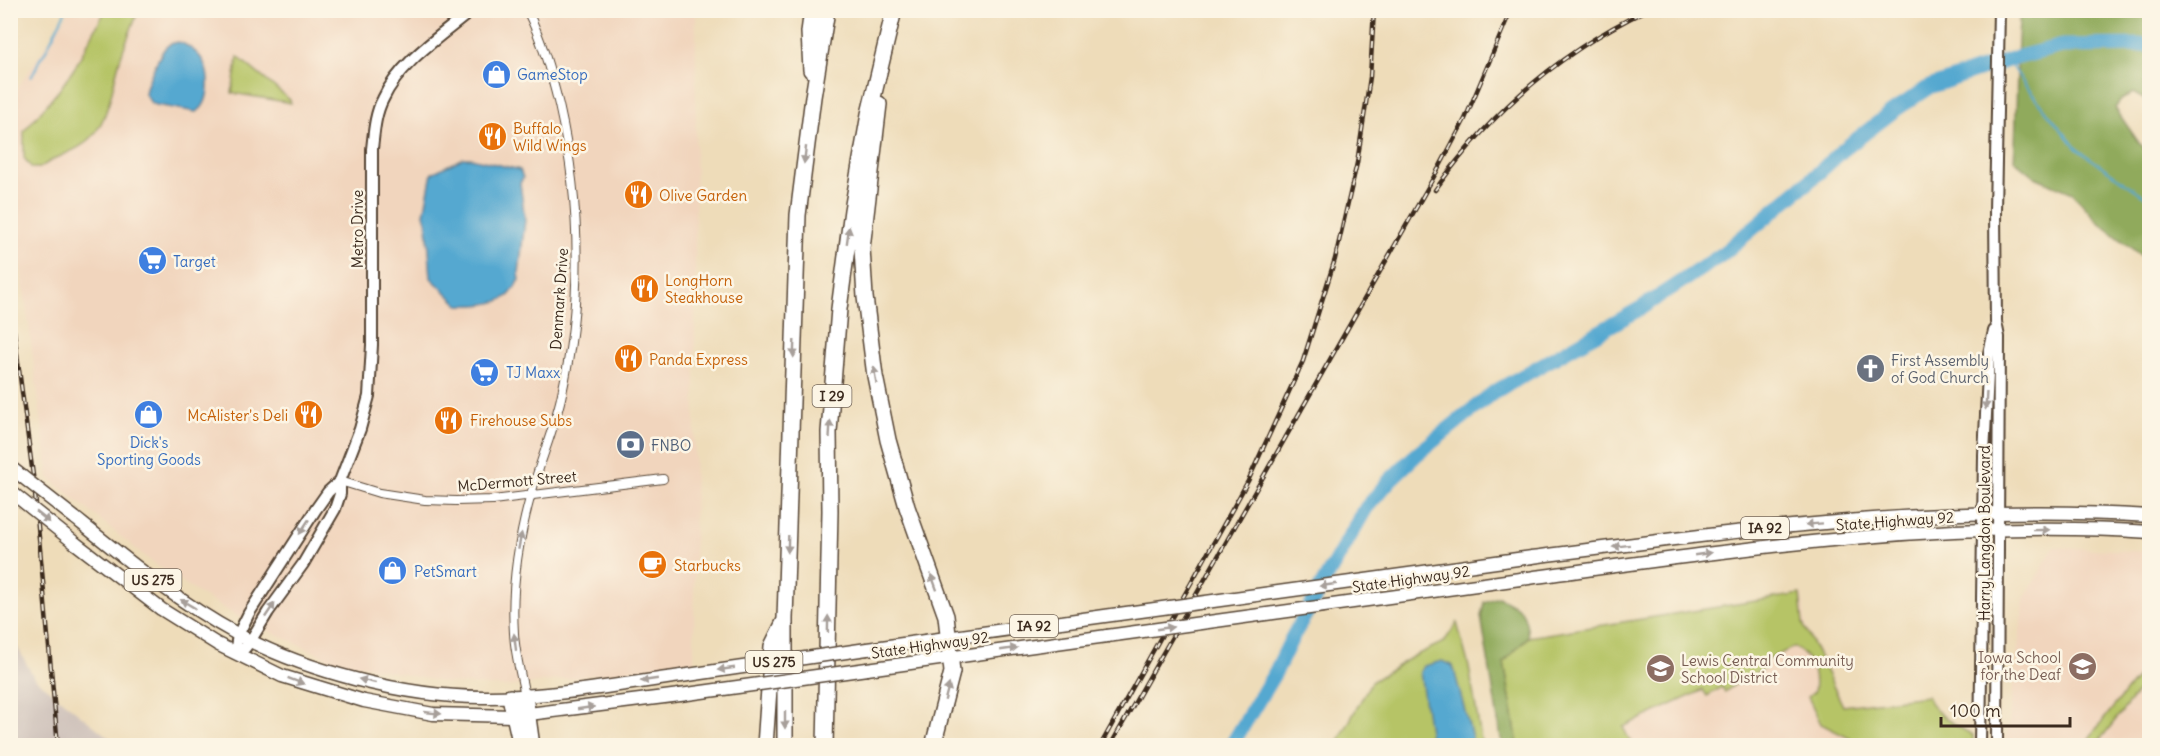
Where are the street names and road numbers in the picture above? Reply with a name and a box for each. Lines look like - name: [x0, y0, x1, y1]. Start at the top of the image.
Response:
- street label: Metro Drive: [348, 190, 367, 268]
- street label: Denmark Drive: [546, 247, 572, 351]
- road number: I 29: [812, 385, 852, 407]
- street label: Harry Langdon Boulevard: [1975, 445, 1994, 621]
- street label: McDermott Street: [457, 466, 577, 496]
- street label: State Highway 92: [1835, 507, 1955, 535]
- road number: IA 92: [1741, 517, 1789, 539]
- street label: State Highway 92: [1351, 561, 1471, 597]
- road number: US 275: [124, 569, 182, 591]
- road number: IA 92: [1010, 615, 1058, 637]
- street label: State Highway 92: [870, 627, 990, 663]
- road number: US 275: [746, 651, 802, 673]

